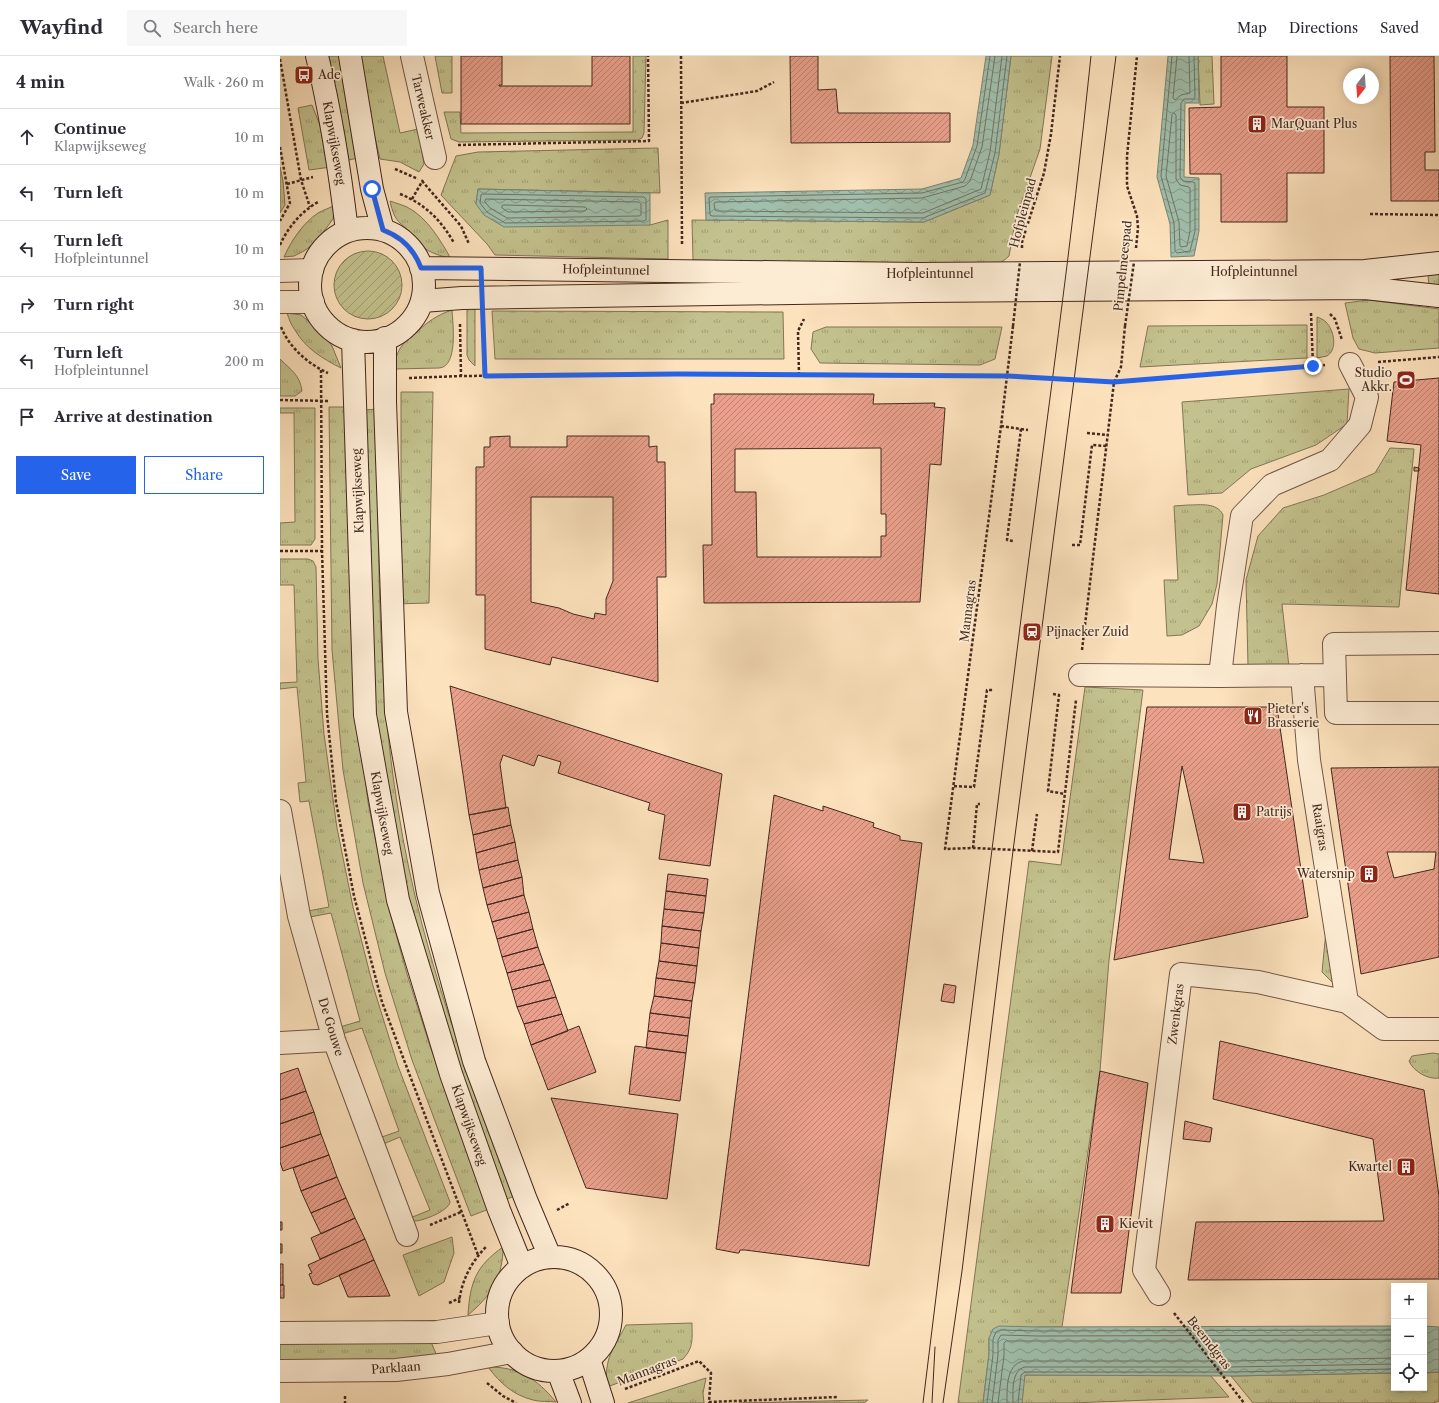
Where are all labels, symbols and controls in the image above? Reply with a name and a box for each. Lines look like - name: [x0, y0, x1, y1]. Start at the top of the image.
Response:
- search box: [127, 10, 407, 46]
- text: Wayfind: [20, 16, 103, 39]
- icon: search: [141, 17, 163, 39]
- text: Search here: [173, 18, 258, 37]
- text: Map: [1237, 19, 1267, 37]
- text: Directions: [1289, 19, 1358, 37]
- text: Saved: [1380, 19, 1419, 37]
- bus stop icon: Ade: [293, 64, 315, 86]
- place label: Ade: [317, 67, 341, 82]
- north arrow: [1343, 68, 1379, 104]
- text: 4 min: [16, 72, 65, 92]
- street label: Tarweakker: [409, 73, 438, 141]
- text: Walk · 260 m: [183, 74, 264, 90]
- street label: Klapwijkseweg: [320, 100, 349, 187]
- building icon: MarQuant Plus: [1246, 113, 1268, 135]
- place label: MarQuant Plus: [1271, 116, 1357, 131]
- text: Continue: [54, 119, 126, 138]
- icon: ahead: [16, 126, 38, 148]
- text: 10 m: [235, 129, 264, 145]
- text: Klapwijkseweg: [54, 138, 146, 154]
- street label: Hofpleinpad: [1006, 176, 1039, 249]
- route start: [363, 180, 381, 198]
- icon: left: [16, 182, 38, 204]
- text: Turn left: [54, 183, 123, 202]
- text: 10 m: [235, 185, 264, 201]
- street label: Pimpelmeespad: [1110, 219, 1135, 312]
- text: Turn left: [54, 231, 123, 250]
- icon: left: [16, 238, 38, 260]
- text: 10 m: [235, 241, 264, 257]
- text: Hofpleintunnel: [54, 250, 149, 266]
- street label: Hofpleintunnel: [562, 261, 650, 278]
- street label: Hofpleintunnel: [1210, 264, 1298, 279]
- street label: Hofpleintunnel: [886, 266, 974, 281]
- icon: right: [16, 294, 38, 316]
- text: Turn right: [54, 295, 134, 314]
- text: 30 m: [233, 297, 264, 313]
- text: Turn left: [54, 343, 123, 362]
- icon: left: [16, 350, 38, 372]
- text: 200 m: [224, 353, 264, 369]
- route end: [1304, 357, 1322, 375]
- text: Hofpleintunnel: [54, 362, 149, 378]
- place label: Studio Akkr.: [1355, 365, 1392, 394]
- sports icon: Studio Akkr.: [1395, 369, 1417, 391]
- icon: arrive: [16, 406, 38, 428]
- text: Arrive at destination: [54, 407, 213, 426]
- street label: Klapwijkseweg: [349, 448, 366, 534]
- button: Save: [16, 456, 136, 494]
- button: Share: [144, 456, 264, 494]
- street label: Mannagras: [956, 579, 979, 643]
- station icon: Pijnacker Zuid: [1021, 621, 1043, 643]
- place label: Pijnacker Zuid: [1046, 624, 1129, 639]
- place label: Pieter's Brasserie: [1267, 701, 1320, 730]
- restaurant icon: Pieter's Brasserie: [1242, 705, 1264, 727]
- street label: Klapwijkseweg: [368, 770, 397, 857]
- building icon: Patrijs: [1231, 801, 1253, 823]
- street label: Raaigras: [1309, 802, 1332, 852]
- place label: Patrijs: [1256, 804, 1292, 819]
- building icon: Watersnip: [1358, 863, 1380, 885]
- place label: Watersnip: [1296, 866, 1355, 881]
- street label: Zwenkgras: [1164, 983, 1187, 1045]
- street label: De Gouwe: [315, 996, 348, 1058]
- street label: Klapwijkseweg: [449, 1082, 491, 1168]
- building icon: Kwartel: [1395, 1156, 1417, 1178]
- place label: Kwartel: [1348, 1159, 1392, 1174]
- building icon: Kievit: [1094, 1213, 1116, 1235]
- place label: Kievit: [1119, 1216, 1154, 1231]
- map controls: [1391, 1283, 1427, 1391]
- button: +: [1391, 1283, 1427, 1319]
- street label: Beemdgras: [1184, 1313, 1235, 1372]
- button: −: [1391, 1319, 1427, 1355]
- street label: Mannagras: [615, 1352, 679, 1389]
- button: locate: [1391, 1355, 1427, 1391]
- street label: Parklaan: [371, 1358, 422, 1377]

